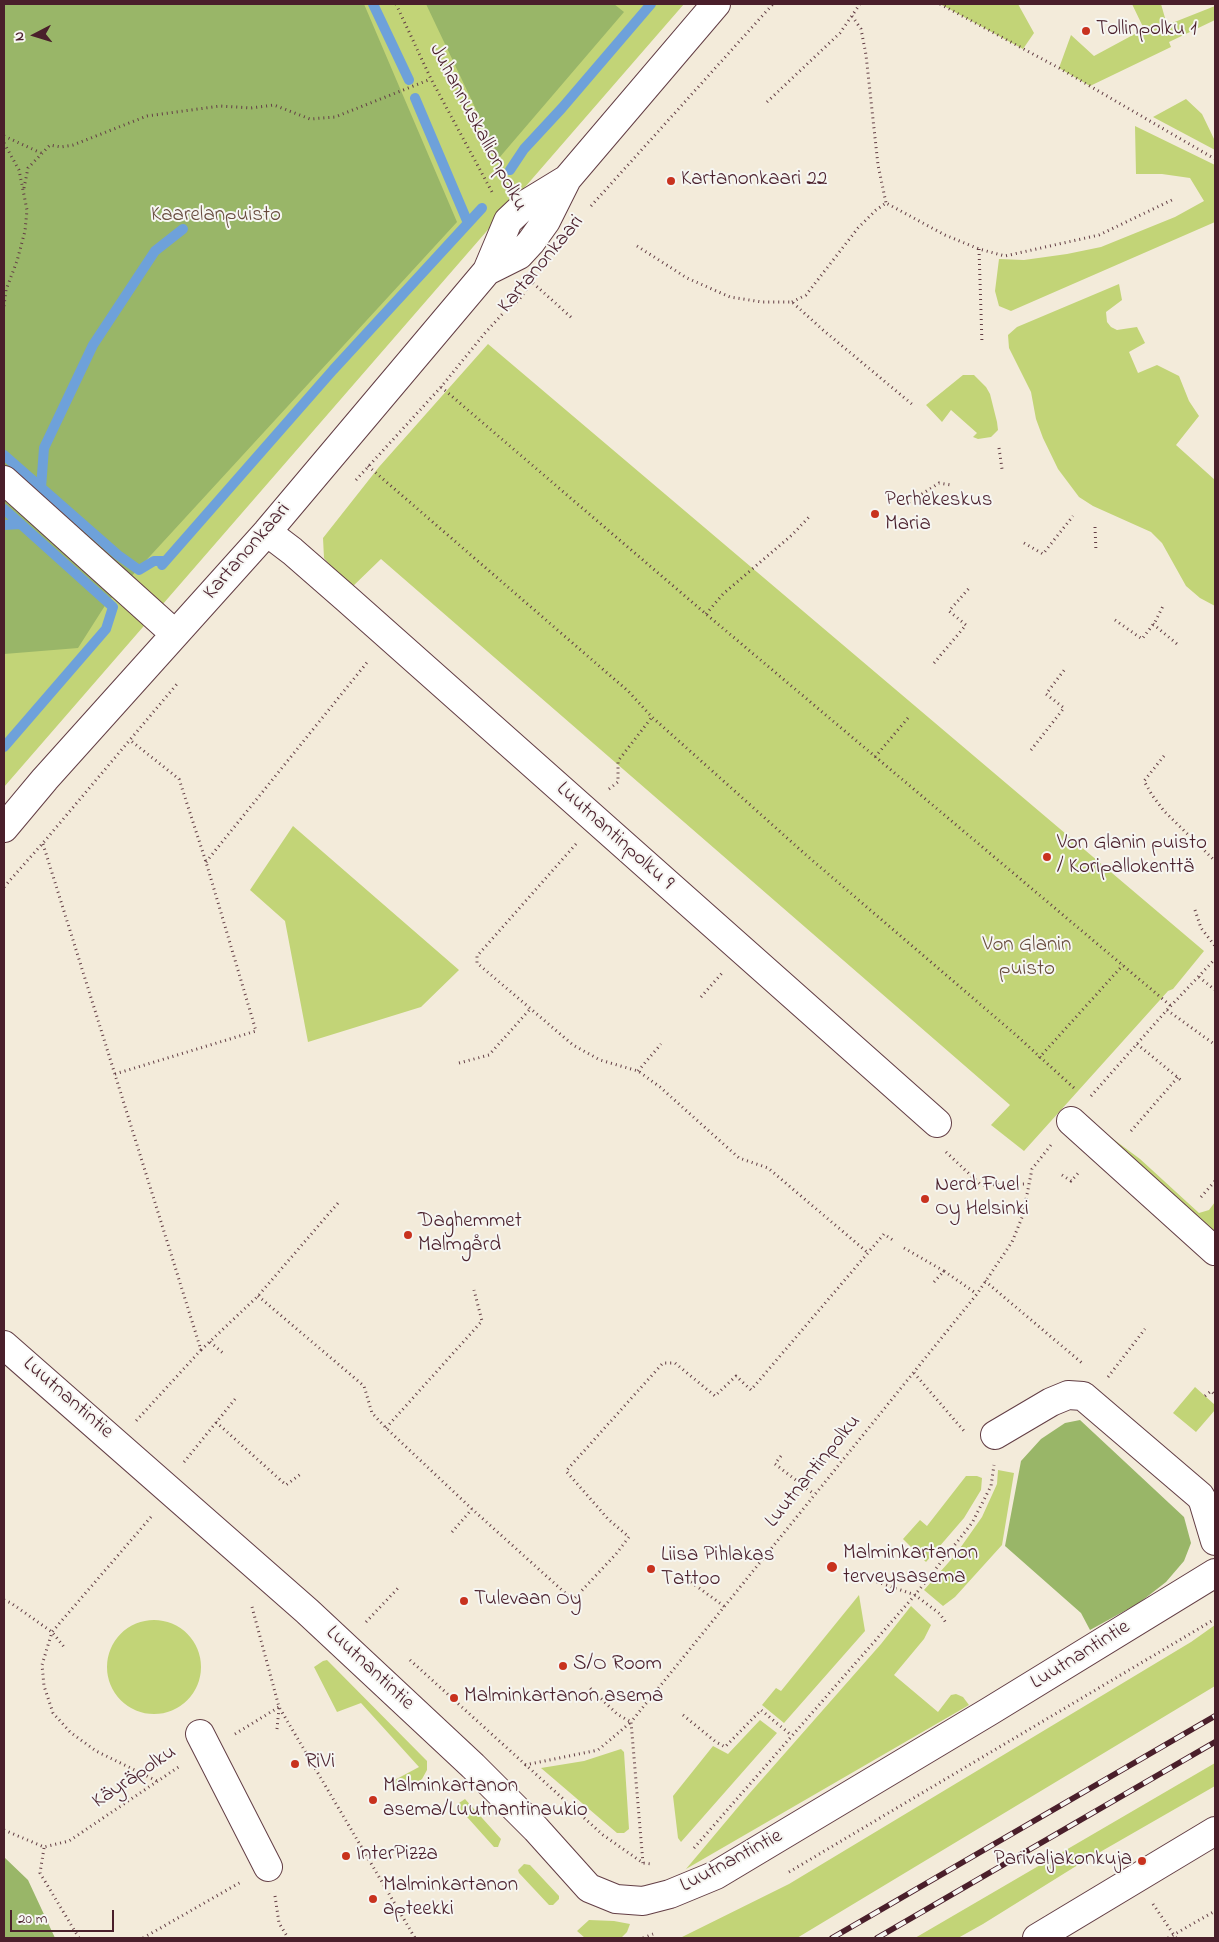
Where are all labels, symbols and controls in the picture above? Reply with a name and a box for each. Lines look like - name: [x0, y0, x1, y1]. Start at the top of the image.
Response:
- north arrow: [10, 10, 60, 60]
- place label: Tollinpolku 1: [1096, 18, 1197, 44]
- marker: Tollinpolku 1: [1080, 25, 1092, 37]
- text: N: [9, 31, 30, 42]
- street label: Juhannuskallionpolku: [422, 40, 532, 216]
- place label: Kartanonkaari 22: [681, 168, 827, 194]
- marker: Kartanonkaari 22: [665, 175, 677, 187]
- park label: Kaarelanpuisto: [151, 204, 281, 230]
- street label: Kartanonkaari: [494, 211, 590, 319]
- place label: Perhekeskus Maria: [885, 489, 992, 539]
- street label: Kartanonkaari: [199, 498, 297, 606]
- marker: Perhekeskus Maria: [869, 508, 881, 520]
- street label: Luutnantinpolku 9: [550, 777, 678, 897]
- place label: Von Glanin puisto / Koripallokenttä: [1057, 832, 1207, 882]
- marker: Von Glanin puisto / Koripallokenttä: [1041, 851, 1053, 863]
- park label: Von Glanin puisto: [983, 934, 1071, 984]
- place label: Nerd Fuel Oy Helsinki: [935, 1174, 1029, 1224]
- marker: Nerd Fuel Oy Helsinki: [919, 1193, 931, 1205]
- place label: Daghemmet Malmgård: [418, 1210, 522, 1260]
- marker: Daghemmet Malmgård: [402, 1229, 414, 1241]
- street label: Luutnantintie: [16, 1353, 118, 1445]
- street label: Luutnantinpolku: [761, 1410, 867, 1534]
- place label: Malminkartanon terveysasema: [843, 1542, 978, 1592]
- place label: Liisa Pihlakas Tattoo: [661, 1544, 774, 1594]
- marker: Malminkartanon terveysasema: [825, 1560, 839, 1574]
- marker: Liisa Pihlakas Tattoo: [645, 1563, 657, 1575]
- place label: Tulevaan Oy: [474, 1588, 582, 1614]
- marker: Tulevaan Oy: [458, 1595, 470, 1607]
- street label: Luutnantintie: [1027, 1616, 1135, 1696]
- street label: Luutnantintie: [319, 1622, 419, 1716]
- place label: S/O Room: [573, 1653, 662, 1679]
- marker: S/O Room: [557, 1660, 569, 1672]
- place label: Malminkartanon asema: [464, 1685, 663, 1711]
- marker: Malminkartanon asema: [448, 1692, 460, 1704]
- street label: Käyräpolku: [88, 1741, 182, 1815]
- place label: RiVi: [305, 1751, 335, 1777]
- marker: RiVi: [289, 1758, 301, 1770]
- place label: Malminkartanon asema/Luutnantinaukio: [383, 1775, 588, 1825]
- marker: Malminkartanon asema/Luutnantinaukio: [367, 1794, 379, 1806]
- street label: Luutnantintie: [677, 1825, 787, 1899]
- place label: InterPizza: [356, 1843, 438, 1869]
- place label: Parivaljakonkuja: [994, 1848, 1132, 1874]
- marker: InterPizza: [340, 1850, 352, 1862]
- marker: Parivaljakonkuja: [1136, 1855, 1148, 1867]
- place label: Malminkartanon apteekki: [383, 1874, 518, 1924]
- marker: Malminkartanon apteekki: [367, 1893, 379, 1905]
- scale bar: [12, 1900, 116, 1932]
- text: 20 m: [18, 1908, 47, 1930]

